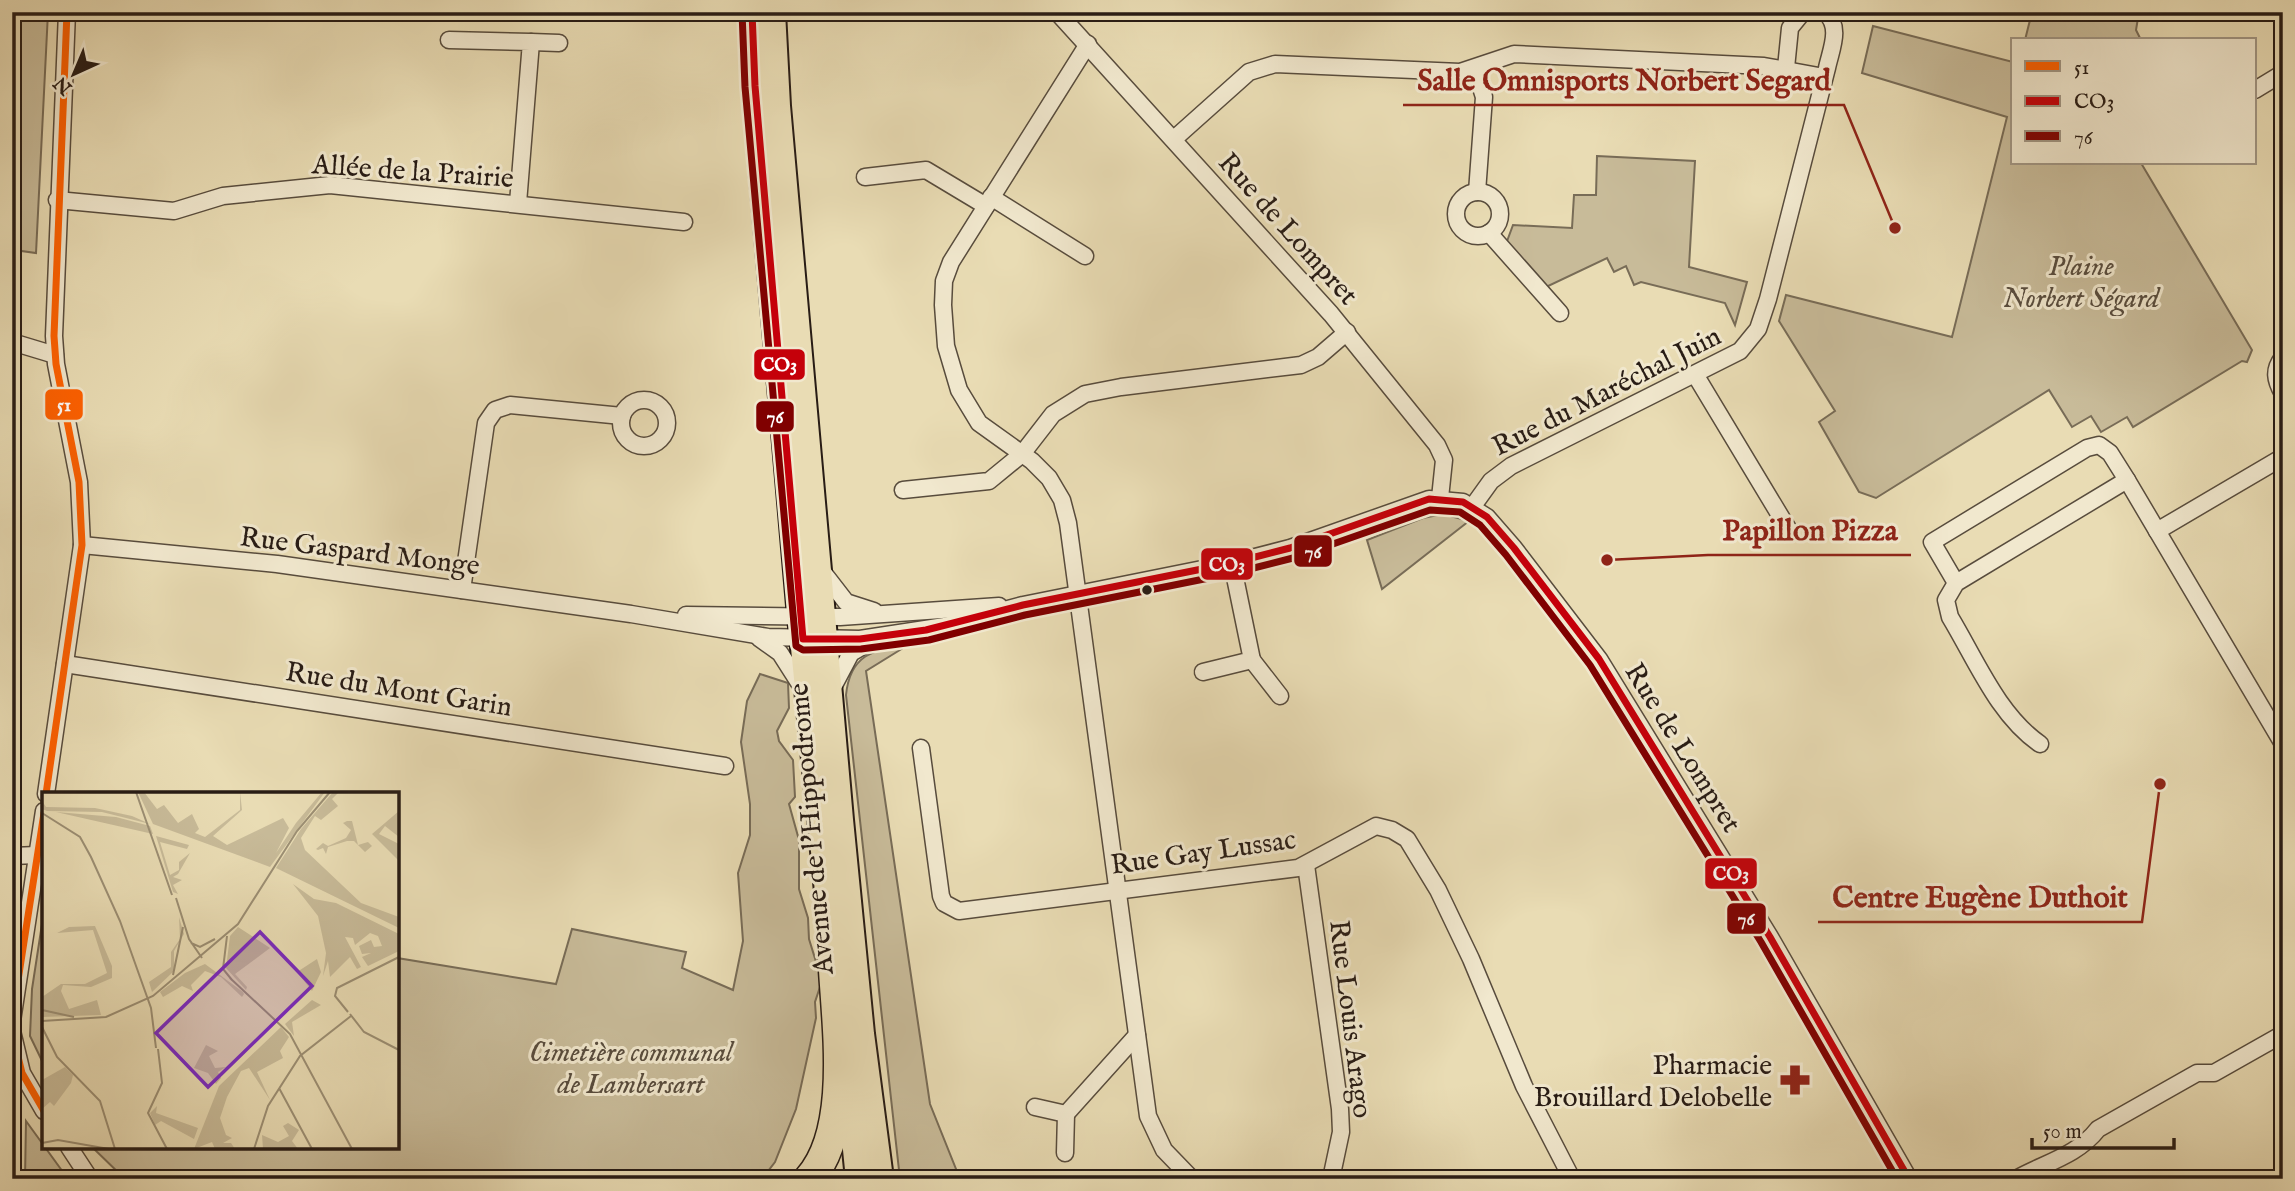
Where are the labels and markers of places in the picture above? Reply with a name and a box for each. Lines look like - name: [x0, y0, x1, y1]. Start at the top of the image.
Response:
- callout: Salle Omnisports Norbert Segard: [1403, 54, 1844, 105]
- callout: Papillon Pizza: [1708, 504, 1911, 555]
- unlabelled marker: [1140, 583, 1154, 597]
- callout: Centre Eugène Duthoit: [1818, 871, 2142, 922]
- place label: Pharmacie Brouillard Delobelle: [1534, 1049, 1772, 1116]
- pharmacy icon: Pharmacie Brouillard Delobelle: [1778, 1063, 1812, 1097]

